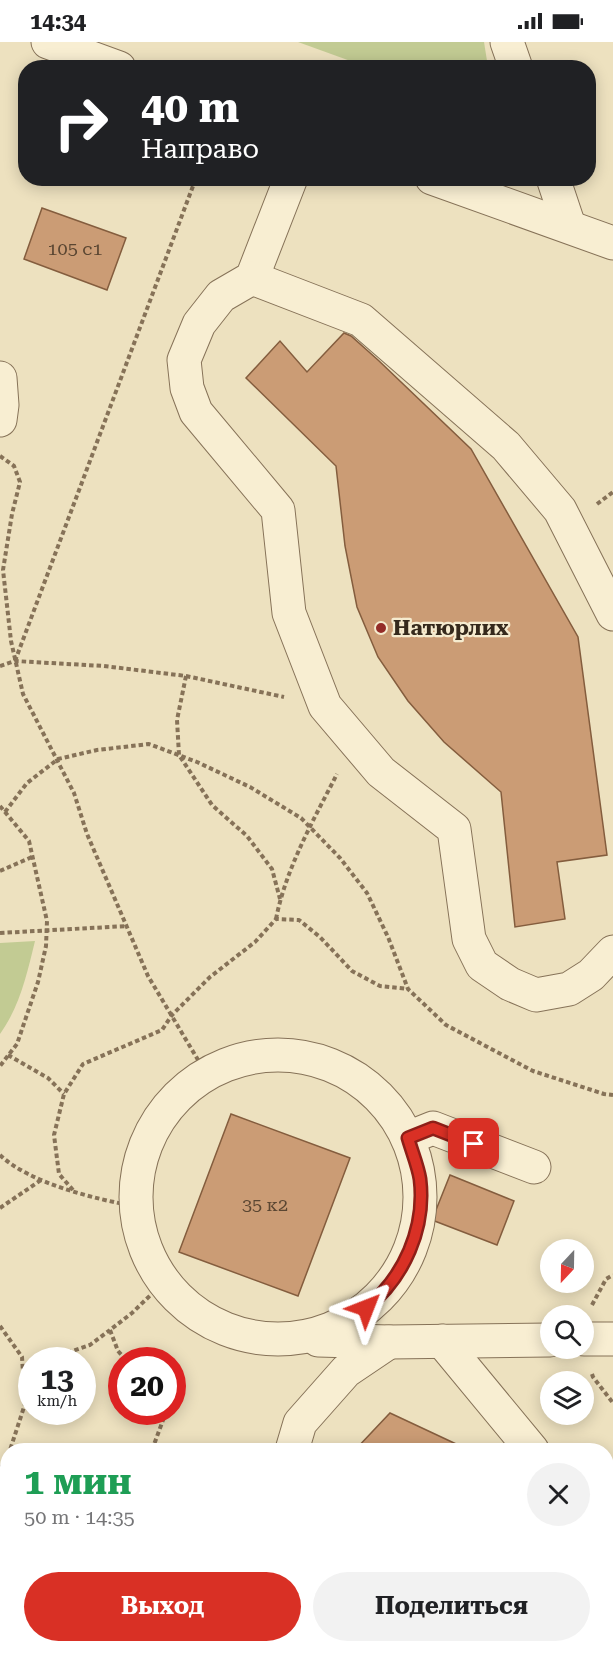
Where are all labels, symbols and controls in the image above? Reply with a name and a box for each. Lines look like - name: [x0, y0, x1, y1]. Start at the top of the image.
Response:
- text: 14:34: [30, 9, 86, 34]
- text: 40 m: [141, 83, 239, 132]
- icon: right: [42, 84, 120, 162]
- text: Направо: [141, 133, 259, 165]
- house number: 105 с1: [48, 238, 102, 259]
- place label: Натюрлих: [393, 616, 509, 640]
- marker: Натюрлих: [374, 621, 388, 635]
- pin: [448, 1118, 499, 1169]
- icon: arrive: [457, 1127, 490, 1160]
- house number: 35 к2: [242, 1194, 288, 1215]
- north arrow: [540, 1239, 594, 1293]
- map controls: [540, 1239, 594, 1425]
- position arrow: [334, 1276, 398, 1340]
- button: search: [540, 1305, 594, 1359]
- speed limit sign: 20: [108, 1347, 186, 1425]
- text: 13: [40, 1361, 74, 1396]
- button: layers: [540, 1371, 594, 1425]
- text: km/h: [37, 1392, 77, 1410]
- text: 1 мин: [24, 1461, 132, 1503]
- button: close: [527, 1463, 590, 1526]
- text: 50 m · 14:35: [24, 1505, 135, 1529]
- button: Выход: [24, 1572, 301, 1641]
- button: Поделиться: [313, 1572, 590, 1641]

